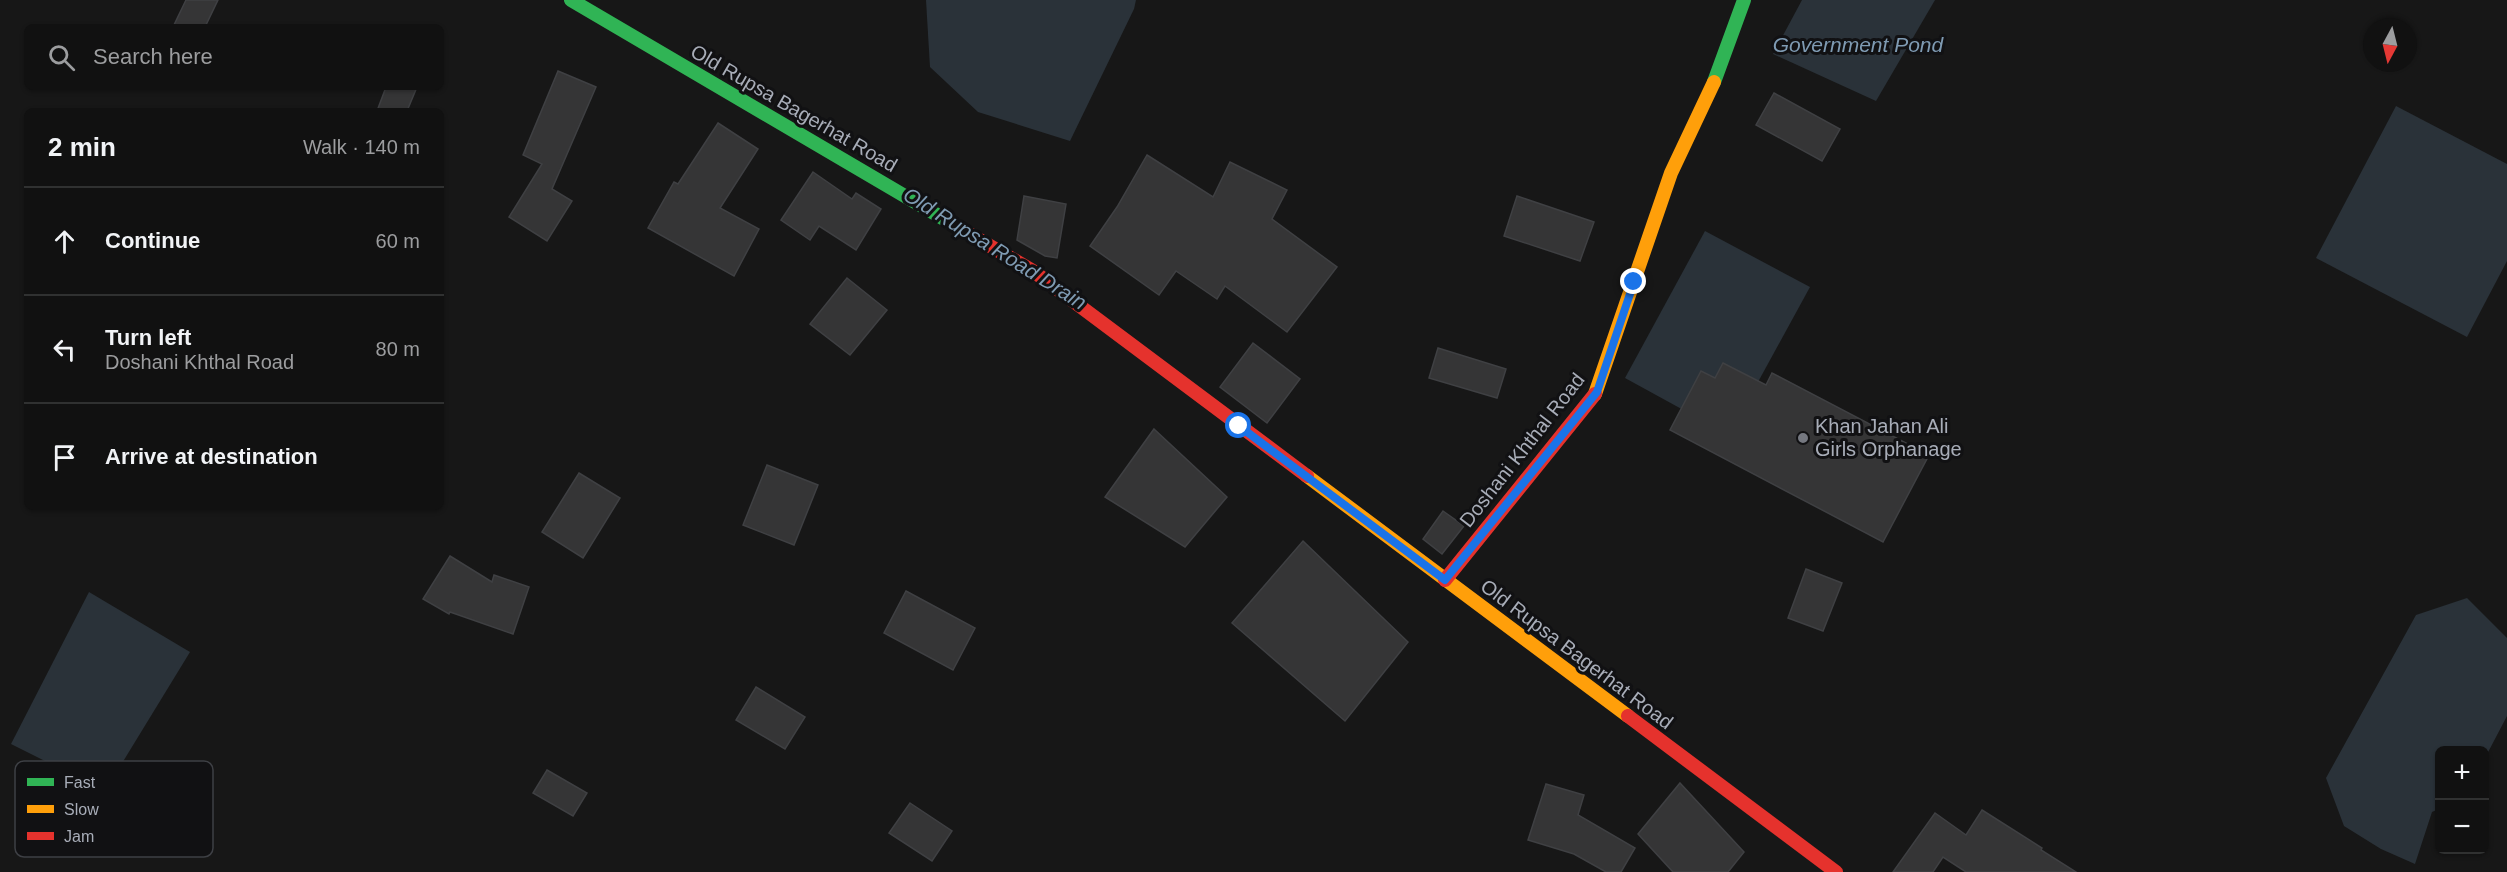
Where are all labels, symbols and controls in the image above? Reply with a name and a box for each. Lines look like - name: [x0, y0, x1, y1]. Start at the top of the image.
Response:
- north arrow: [2363, 18, 2417, 72]
- search box: [24, 24, 444, 90]
- water label: Government Pond: [1773, 33, 1945, 56]
- street label: Old Rupsa Bagerhat Road: [687, 40, 901, 176]
- icon: search: [45, 41, 78, 74]
- text: Search here: [93, 44, 213, 69]
- text: 2 min: [48, 132, 116, 162]
- text: Walk · 140 m: [303, 136, 420, 158]
- water label: Old Rupsa Road Drain: [899, 182, 1091, 314]
- icon: ahead: [48, 225, 81, 258]
- text: Continue: [105, 228, 200, 253]
- text: 60 m: [376, 230, 420, 252]
- route end: [1620, 268, 1646, 294]
- text: Turn left: [105, 325, 191, 350]
- icon: left: [48, 333, 81, 366]
- text: 80 m: [376, 338, 420, 360]
- text: Doshani Khthal Road: [105, 351, 294, 373]
- street label: Doshani Khthal Road: [1455, 369, 1589, 531]
- route start: [1225, 412, 1251, 438]
- place label: Khan Jahan Ali Girls Orphanage: [1815, 415, 1962, 460]
- marker: Khan Jahan Ali Girls Orphanage: [1796, 431, 1810, 445]
- icon: arrive: [48, 441, 81, 474]
- text: Arrive at destination: [105, 444, 318, 469]
- street label: Old Rupsa Bagerhat Road: [1477, 575, 1677, 733]
- map controls: [2435, 746, 2489, 854]
- button: +: [2435, 746, 2489, 800]
- legend: [15, 761, 213, 857]
- text: Fast: [64, 774, 96, 791]
- button: −: [2435, 800, 2489, 854]
- text: Slow: [64, 801, 99, 818]
- text: Jam: [64, 828, 94, 845]

